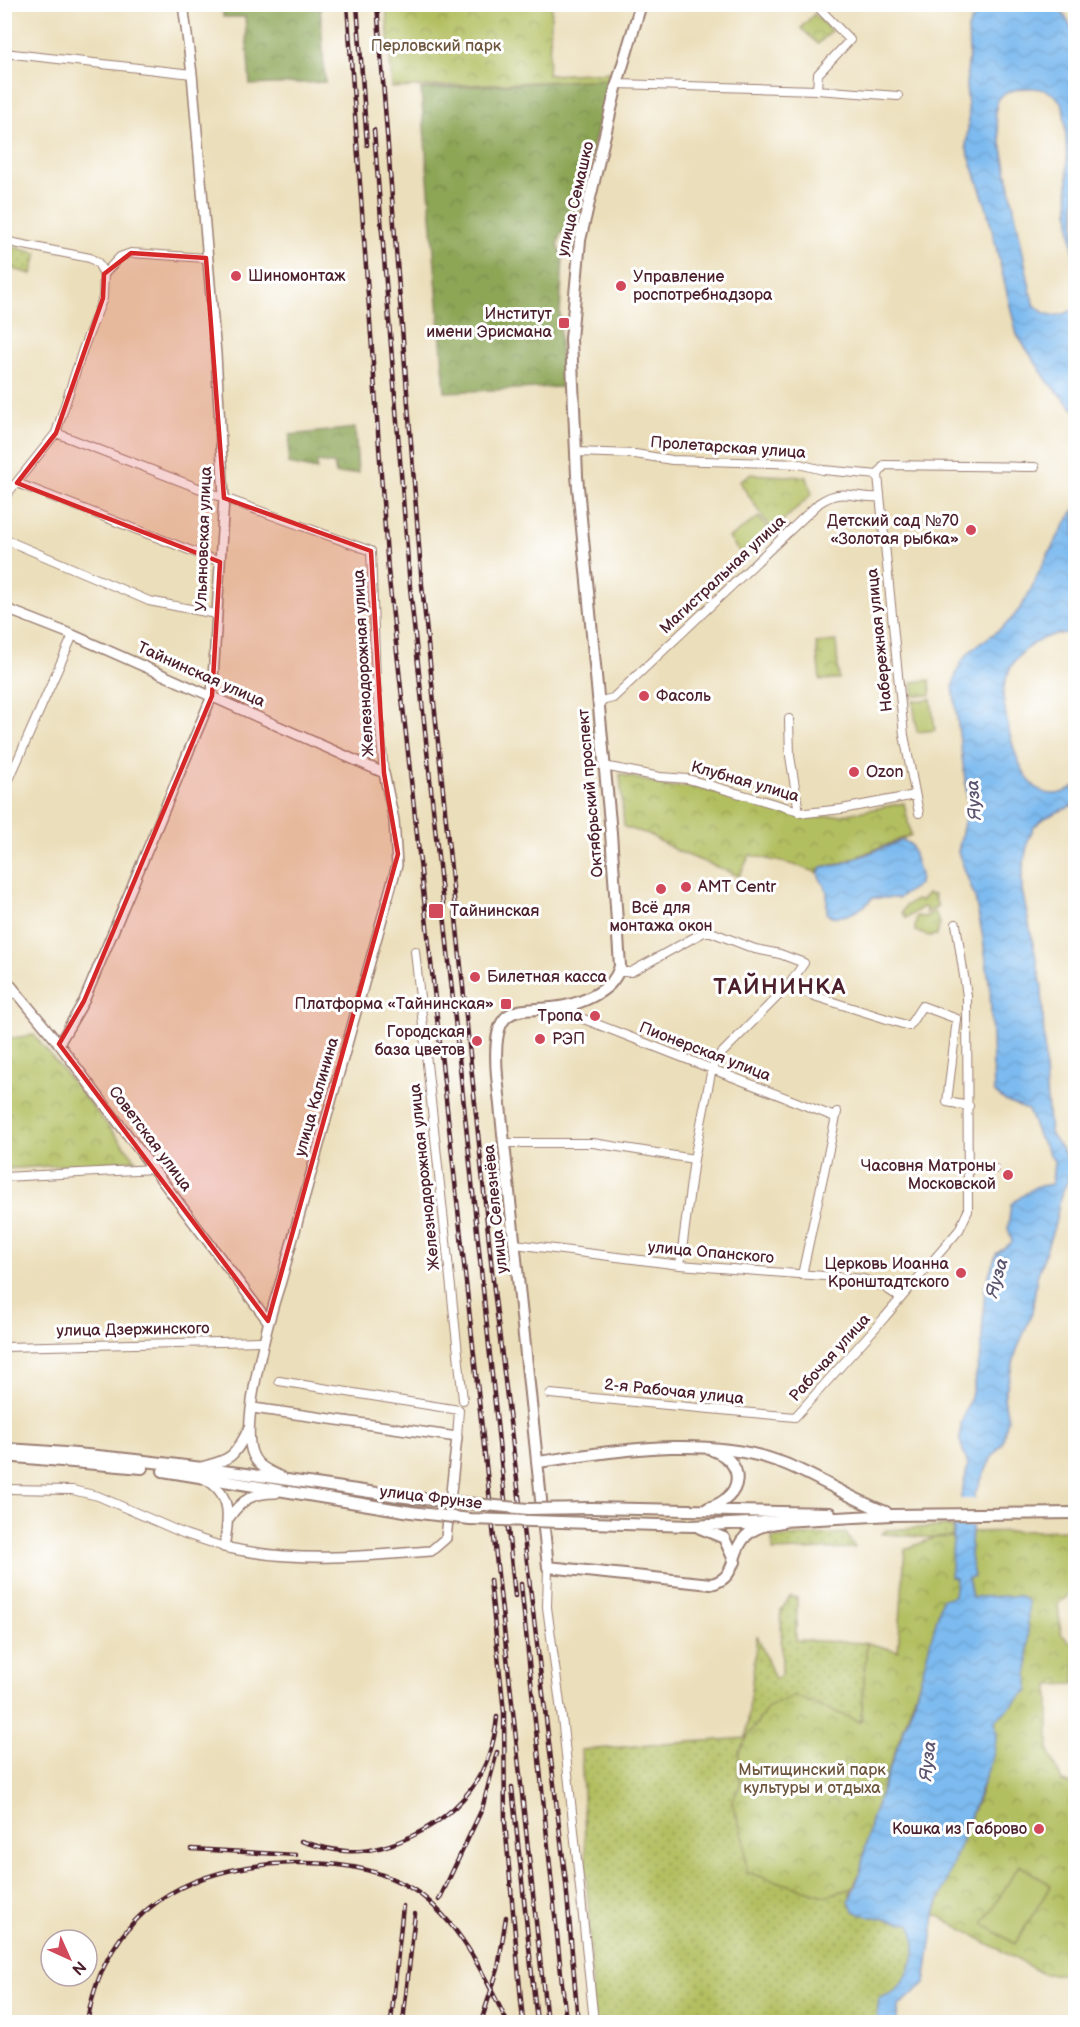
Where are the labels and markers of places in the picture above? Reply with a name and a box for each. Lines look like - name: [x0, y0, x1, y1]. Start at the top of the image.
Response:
- place label: Шиномонтаж: [248, 267, 346, 286]
- place label: Управление роспотребнадзора: [633, 268, 773, 305]
- marker: Шиномонтаж: [229, 269, 243, 283]
- marker: Управление роспотребнадзора: [614, 279, 628, 293]
- place label: Институт имени Эрисмана: [426, 305, 553, 342]
- marker: Институт имени Эрисмана: [557, 316, 571, 330]
- place label: Детский сад №70 «Золотая рыбка»: [827, 512, 959, 549]
- marker: Детский сад №70 «Золотая рыбка»: [964, 523, 978, 537]
- place label: Фасоль: [656, 687, 711, 706]
- marker: Фасоль: [637, 689, 651, 703]
- place label: Ozon: [866, 763, 904, 782]
- marker: Ozon: [847, 765, 861, 779]
- place label: AMT Centr: [698, 878, 776, 897]
- marker: AMT Centr: [679, 880, 693, 894]
- marker: Всё для монтажа окон: [654, 882, 668, 896]
- place label: Всё для монтажа окон: [609, 899, 713, 936]
- marker: Тайнинская: [427, 902, 445, 920]
- place label: Тайнинская: [450, 902, 539, 921]
- place label: Билетная касса: [487, 968, 608, 987]
- marker: Билетная касса: [468, 970, 482, 984]
- place label: Платформа «Тайнинская»: [295, 995, 494, 1014]
- marker: Платформа «Тайнинская»: [499, 997, 513, 1011]
- place label: Тропа: [538, 1007, 584, 1026]
- marker: Тропа: [588, 1009, 602, 1023]
- place label: Городская база цветов: [375, 1023, 466, 1060]
- place label: РЭП: [552, 1030, 585, 1049]
- marker: РЭП: [533, 1032, 547, 1046]
- marker: Городская база цветов: [470, 1034, 484, 1048]
- place label: Часовня Матроны Московской: [861, 1157, 996, 1194]
- marker: Часовня Матроны Московской: [1001, 1168, 1015, 1182]
- place label: Церковь Иоанна Кронштадтского: [824, 1255, 950, 1292]
- marker: Церковь Иоанна Кронштадтского: [954, 1266, 968, 1280]
- place label: Кошка из Габрово: [892, 1820, 1027, 1839]
- marker: Кошка из Габрово: [1032, 1822, 1046, 1836]

